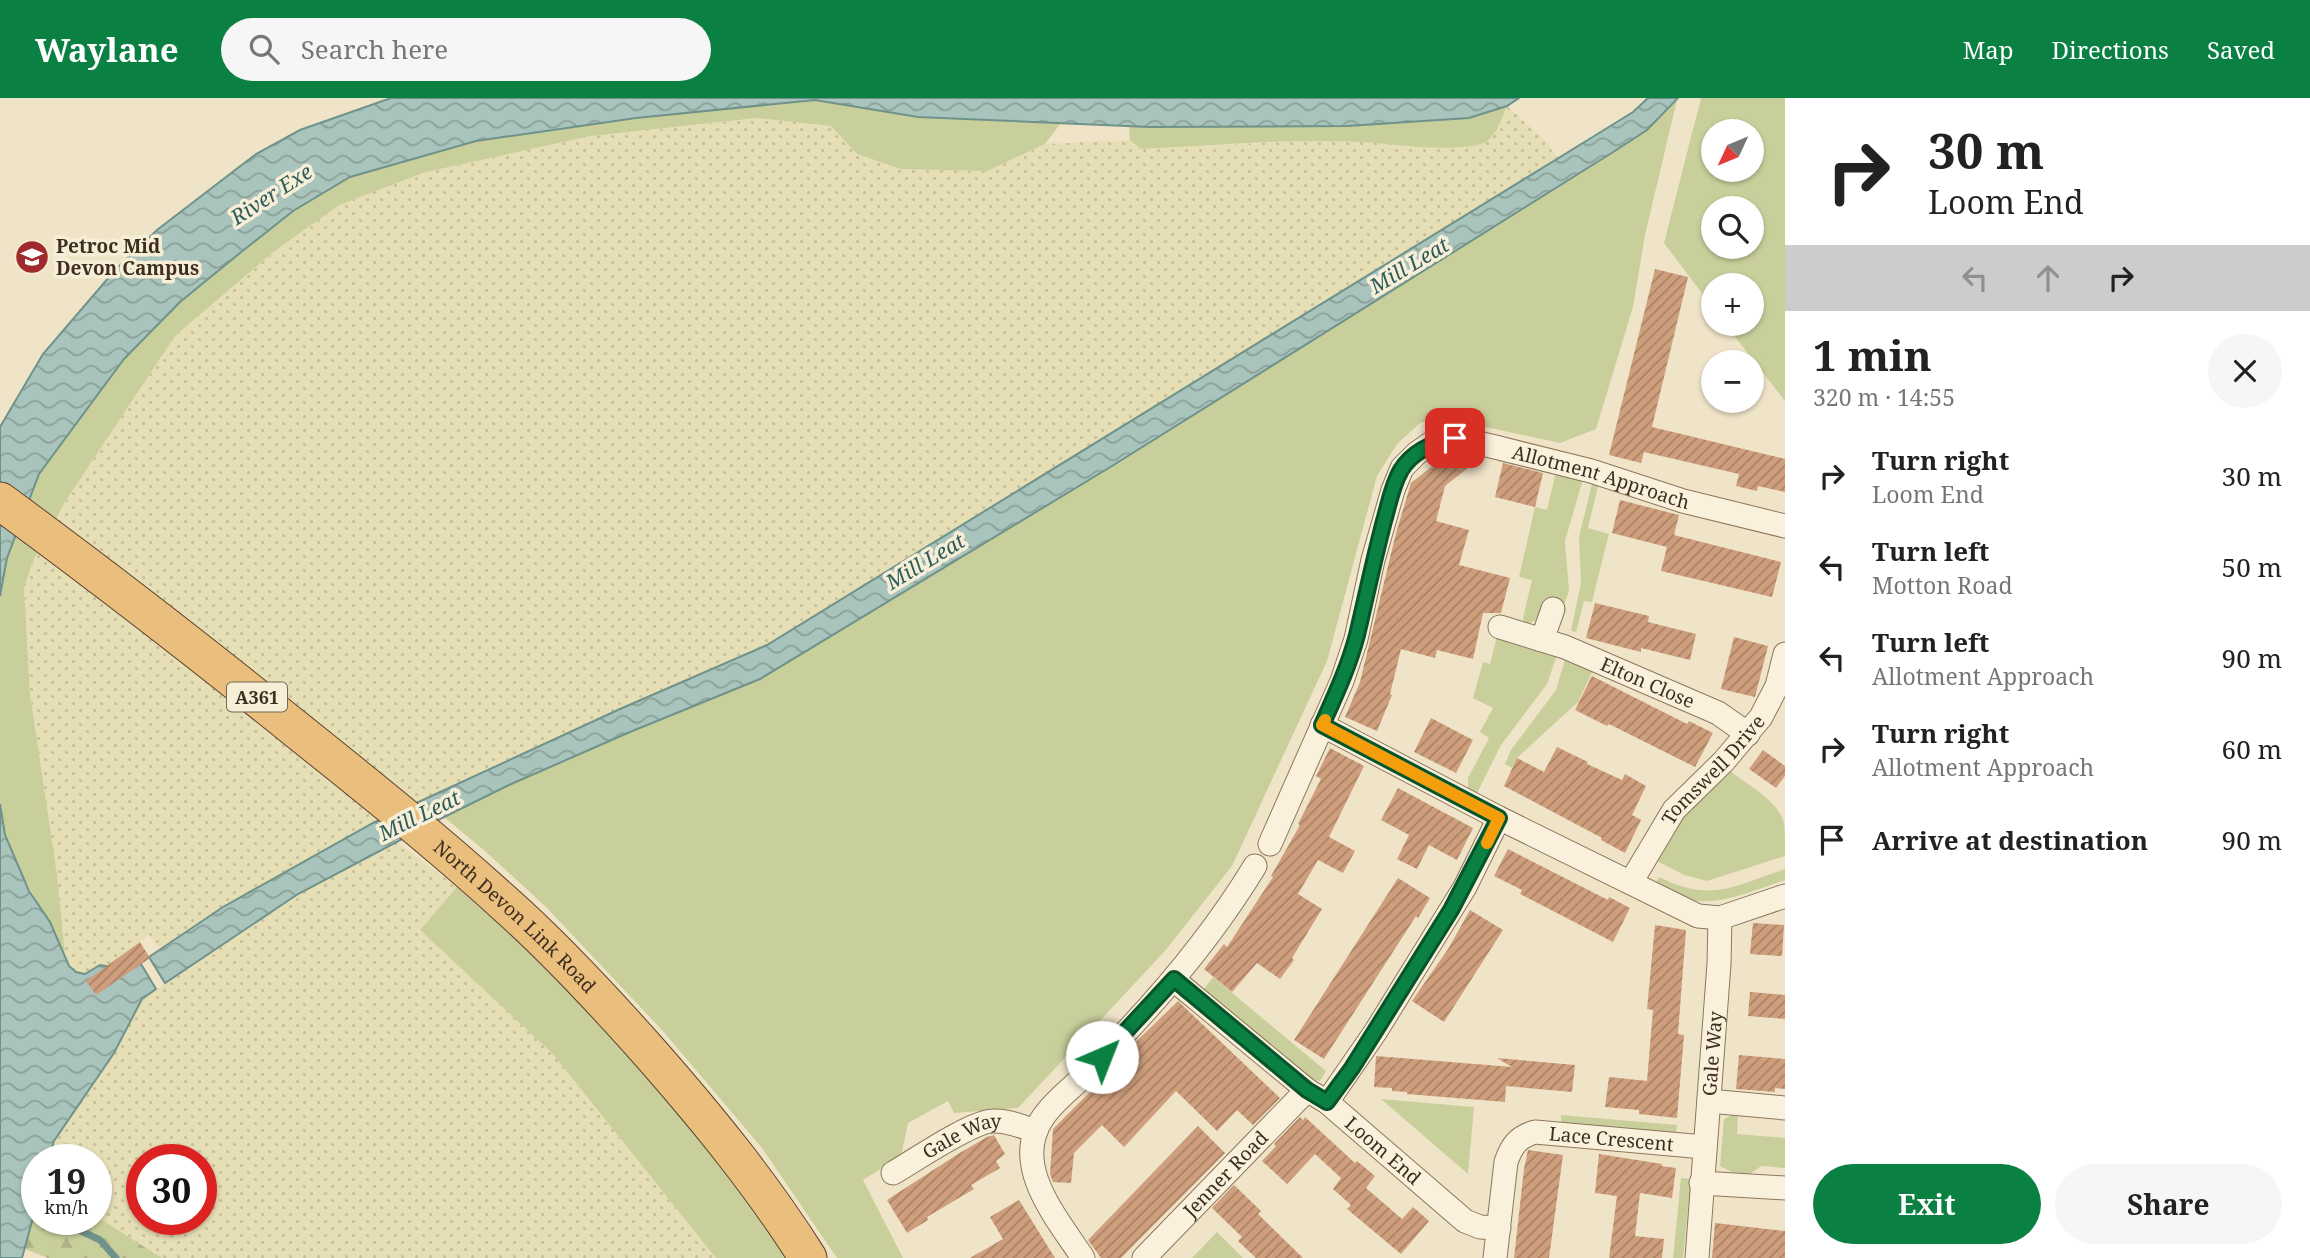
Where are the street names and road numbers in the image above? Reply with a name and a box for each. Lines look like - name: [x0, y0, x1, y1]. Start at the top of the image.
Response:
- street label: Allotment Approach: [1510, 439, 1692, 515]
- street label: Elton Close: [1597, 651, 1699, 714]
- road number: A361: [227, 682, 287, 712]
- street label: Tomswell Drive: [1655, 709, 1771, 829]
- street label: North Devon Link Road: [428, 834, 602, 999]
- street label: Gale Way: [1696, 1010, 1728, 1097]
- street label: Gale Way: [917, 1108, 1001, 1165]
- street label: Loom End: [1340, 1110, 1427, 1191]
- street label: Lace Crescent: [1548, 1120, 1675, 1157]
- street label: Jenner Road: [1177, 1125, 1274, 1224]

